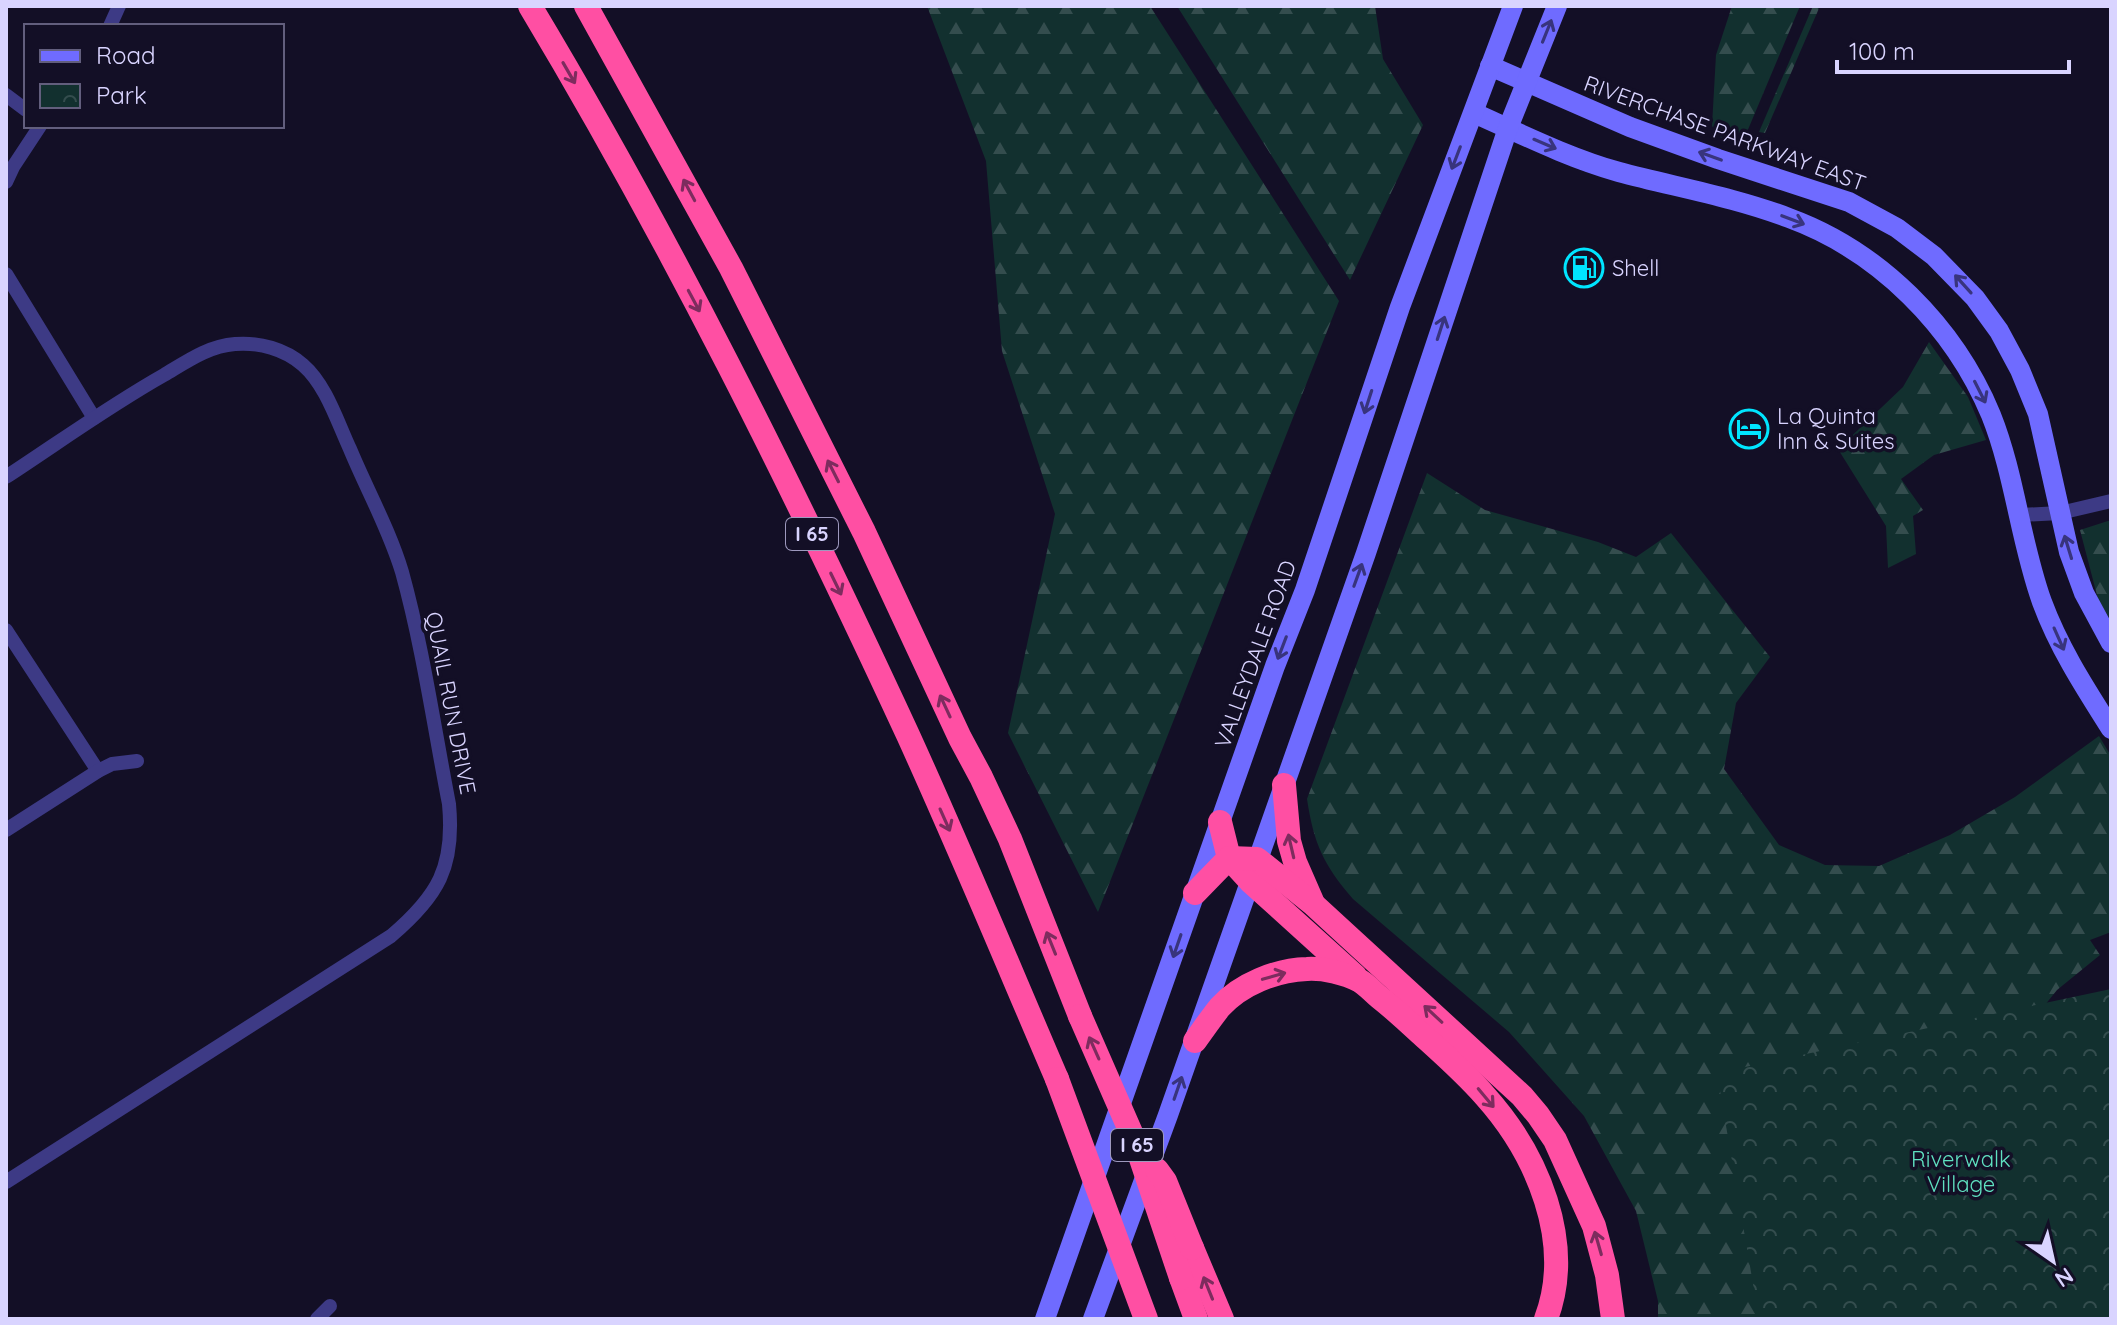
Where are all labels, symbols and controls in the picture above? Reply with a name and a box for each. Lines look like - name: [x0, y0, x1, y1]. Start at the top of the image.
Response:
- one-way arrow: [1540, 19, 1555, 44]
- legend: [24, 24, 284, 128]
- scale bar: [1837, 24, 2069, 74]
- text: 100 m: [1849, 36, 1915, 66]
- text: Road: [96, 40, 156, 70]
- one-way arrow: [562, 61, 577, 85]
- street label: RIVERCHASE PARKWAY EAST: [1580, 69, 1870, 197]
- text: Park: [96, 80, 147, 110]
- one-way arrow: [1532, 138, 1557, 153]
- one-way arrow: [1448, 145, 1462, 170]
- one-way arrow: [1698, 148, 1723, 162]
- one-way arrow: [680, 179, 696, 203]
- one-way arrow: [1780, 214, 1805, 228]
- fuel station icon: Shell: [1563, 247, 1605, 289]
- place label: Shell: [1612, 254, 1659, 282]
- one-way arrow: [1953, 274, 1972, 294]
- one-way arrow: [687, 289, 703, 313]
- one-way arrow: [1435, 316, 1450, 341]
- one-way arrow: [1972, 380, 1988, 404]
- one-way arrow: [1359, 390, 1374, 415]
- place label: La Quinta Inn & Suites: [1777, 402, 1895, 455]
- hotel icon: La Quinta Inn & Suites: [1728, 408, 1770, 450]
- one-way arrow: [825, 460, 841, 484]
- road number: I 65: [786, 518, 838, 550]
- one-way arrow: [2060, 535, 2074, 560]
- street label: VALLEYDALE ROAD: [1208, 556, 1302, 752]
- one-way arrow: [1352, 563, 1367, 588]
- one-way arrow: [829, 571, 844, 595]
- street label: QUAIL RUN DRIVE: [420, 609, 482, 797]
- one-way arrow: [2052, 627, 2067, 651]
- one-way arrow: [1274, 635, 1288, 660]
- one-way arrow: [937, 695, 952, 719]
- one-way arrow: [938, 808, 953, 832]
- one-way arrow: [1283, 834, 1298, 860]
- one-way arrow: [1043, 931, 1057, 956]
- one-way arrow: [1168, 933, 1183, 958]
- one-way arrow: [1261, 968, 1287, 983]
- one-way arrow: [1423, 1005, 1443, 1023]
- one-way arrow: [1086, 1036, 1101, 1061]
- one-way arrow: [1172, 1076, 1186, 1101]
- one-way arrow: [1477, 1087, 1495, 1107]
- road number: I 65: [1111, 1129, 1163, 1161]
- park label: Riverwalk Village: [1911, 1145, 2011, 1198]
- north arrow: [2013, 1221, 2093, 1301]
- one-way arrow: [1590, 1230, 1605, 1256]
- text: N: [2050, 1261, 2079, 1294]
- one-way arrow: [1200, 1277, 1215, 1301]

